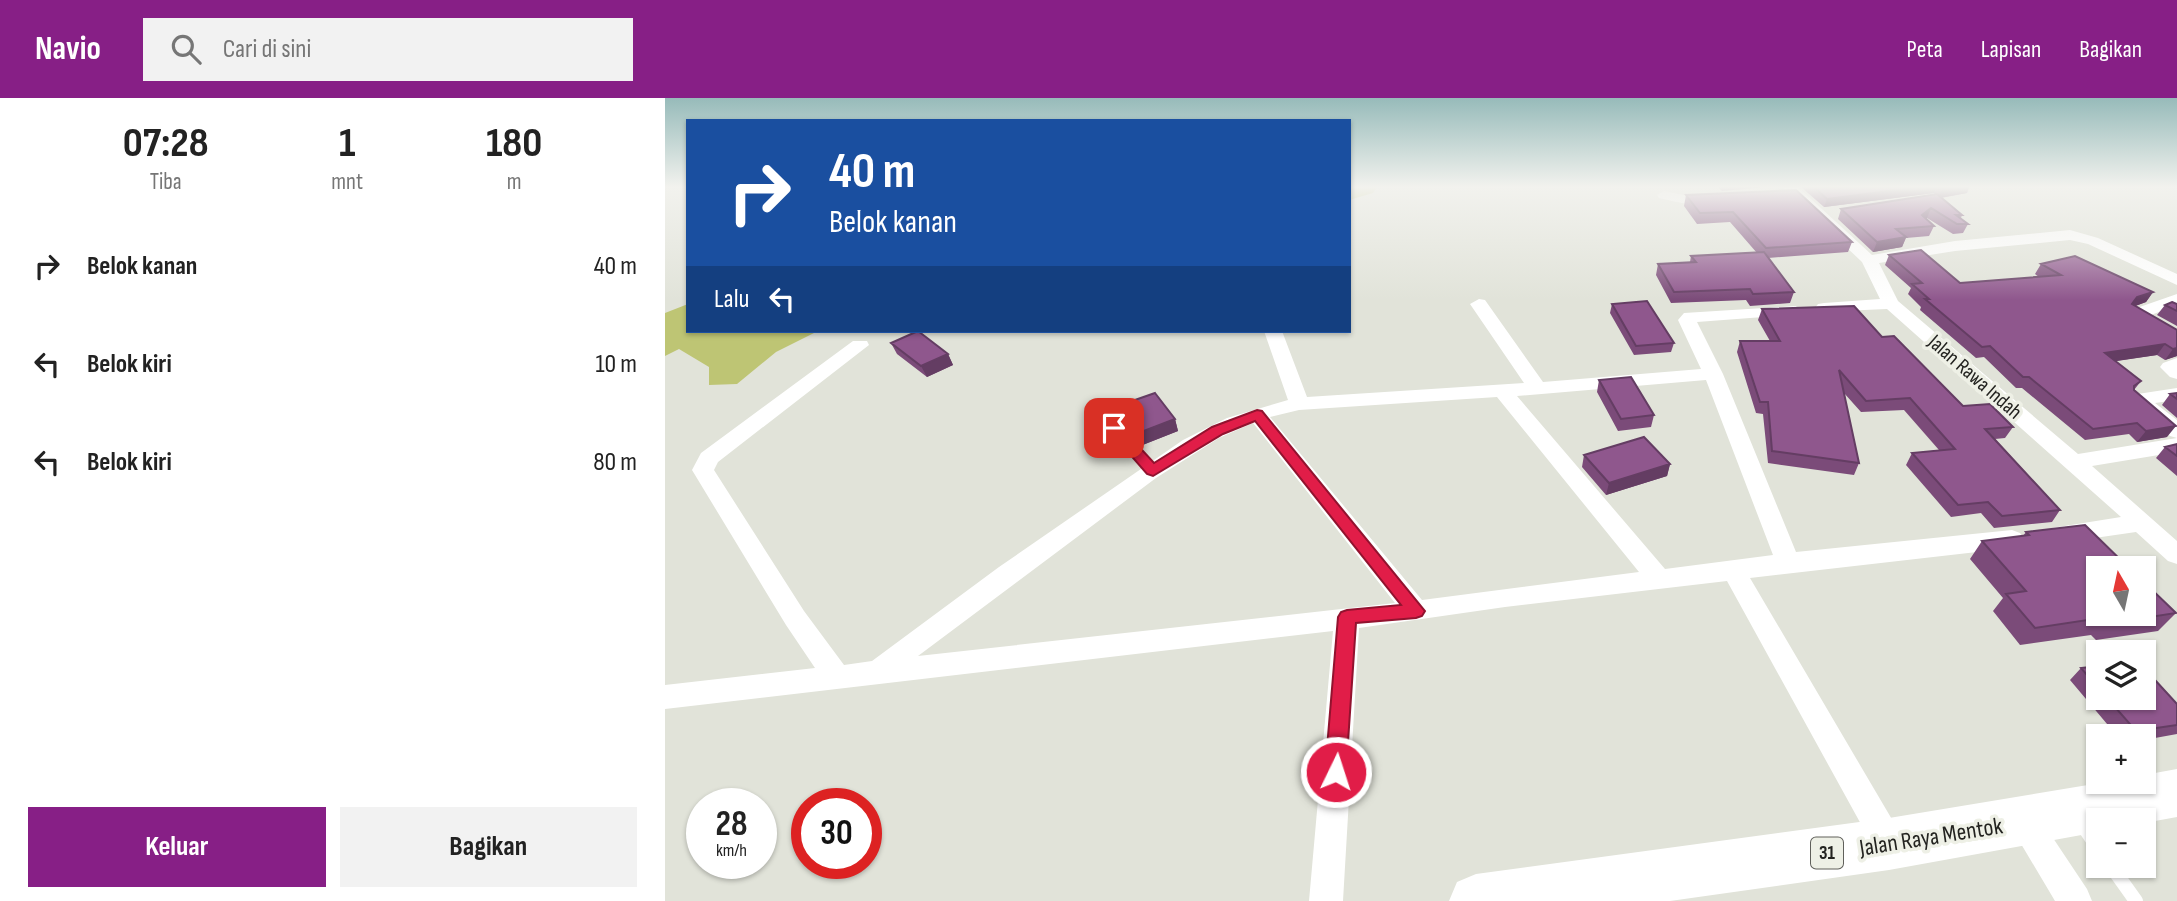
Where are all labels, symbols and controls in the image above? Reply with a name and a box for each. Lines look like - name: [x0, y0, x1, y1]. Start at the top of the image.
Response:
- search box: [143, 18, 633, 81]
- text: Navio: [35, 29, 101, 69]
- icon: search: [167, 30, 205, 68]
- text: Cari di sini: [223, 34, 311, 65]
- text: Peta: [1907, 35, 1943, 64]
- text: Lapisan: [1981, 35, 2041, 64]
- text: Bagikan: [2079, 35, 2142, 64]
- text: 07:28: [123, 118, 208, 169]
- text: 1: [339, 118, 355, 169]
- text: 180: [486, 118, 542, 169]
- text: 40 m: [829, 143, 915, 202]
- icon: right: [714, 147, 805, 238]
- text: Tiba: [150, 168, 182, 196]
- text: mnt: [331, 168, 363, 196]
- text: m: [507, 168, 521, 196]
- text: Belok kanan: [829, 203, 957, 242]
- icon: right: [28, 247, 66, 285]
- text: Belok kanan: [87, 251, 197, 282]
- text: 40 m: [594, 251, 637, 282]
- icon: left: [763, 280, 801, 318]
- text: Lalu: [714, 284, 749, 315]
- street label: Jalan Rawa Indah: [1922, 329, 2027, 425]
- icon: left: [28, 345, 66, 383]
- text: Belok kiri: [87, 349, 172, 380]
- text: 10 m: [595, 349, 637, 380]
- pin: [1084, 398, 1144, 458]
- icon: arrive: [1095, 409, 1133, 447]
- icon: left: [28, 443, 66, 481]
- text: Belok kiri: [87, 447, 172, 478]
- text: 80 m: [593, 447, 637, 478]
- north arrow: [2086, 556, 2156, 626]
- map controls: [2086, 556, 2156, 878]
- button: layers: [2086, 640, 2156, 710]
- button: +: [2086, 724, 2156, 794]
- position arrow: [1299, 735, 1373, 809]
- speed limit sign: 30: [791, 788, 882, 879]
- text: 28: [716, 803, 747, 846]
- button: Keluar: [28, 807, 326, 887]
- button: Bagikan: [340, 807, 637, 887]
- button: −: [2086, 808, 2156, 878]
- street label: Jalan Raya Mentok: [1856, 811, 2005, 863]
- road number: 31: [1811, 838, 1843, 868]
- text: km/h: [716, 840, 747, 861]

